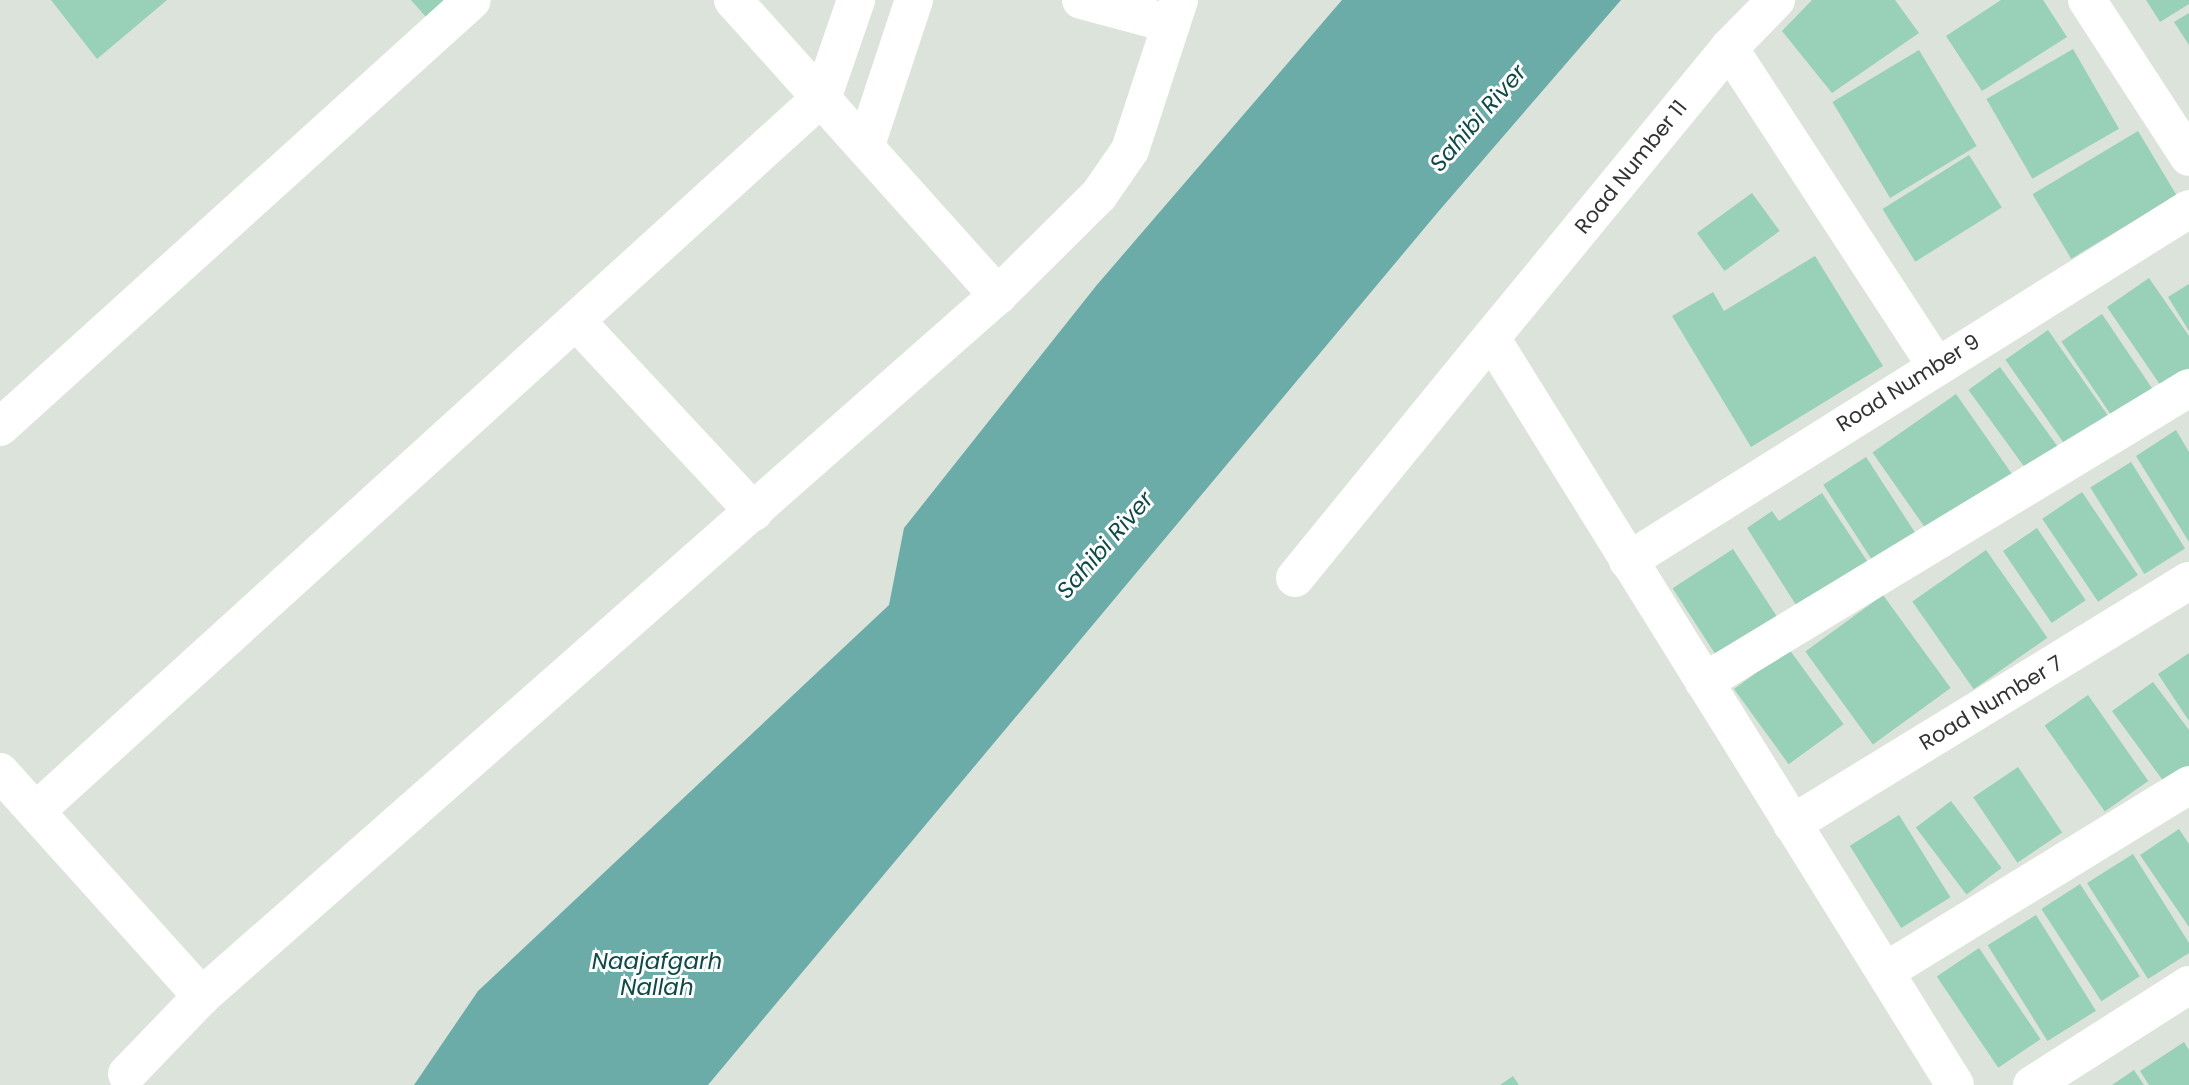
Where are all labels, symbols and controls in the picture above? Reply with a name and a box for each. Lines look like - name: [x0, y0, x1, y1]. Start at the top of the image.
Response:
- water label: Sahibi River: [1424, 59, 1532, 177]
- street label: Road Number 11: [1570, 95, 1692, 239]
- street label: Road Number 9: [1832, 329, 1984, 437]
- water label: Sahibi River: [1051, 486, 1159, 604]
- street label: Road Number 7: [1915, 650, 2067, 756]
- water label: Naajafgarh Nallah: [592, 947, 722, 1001]

